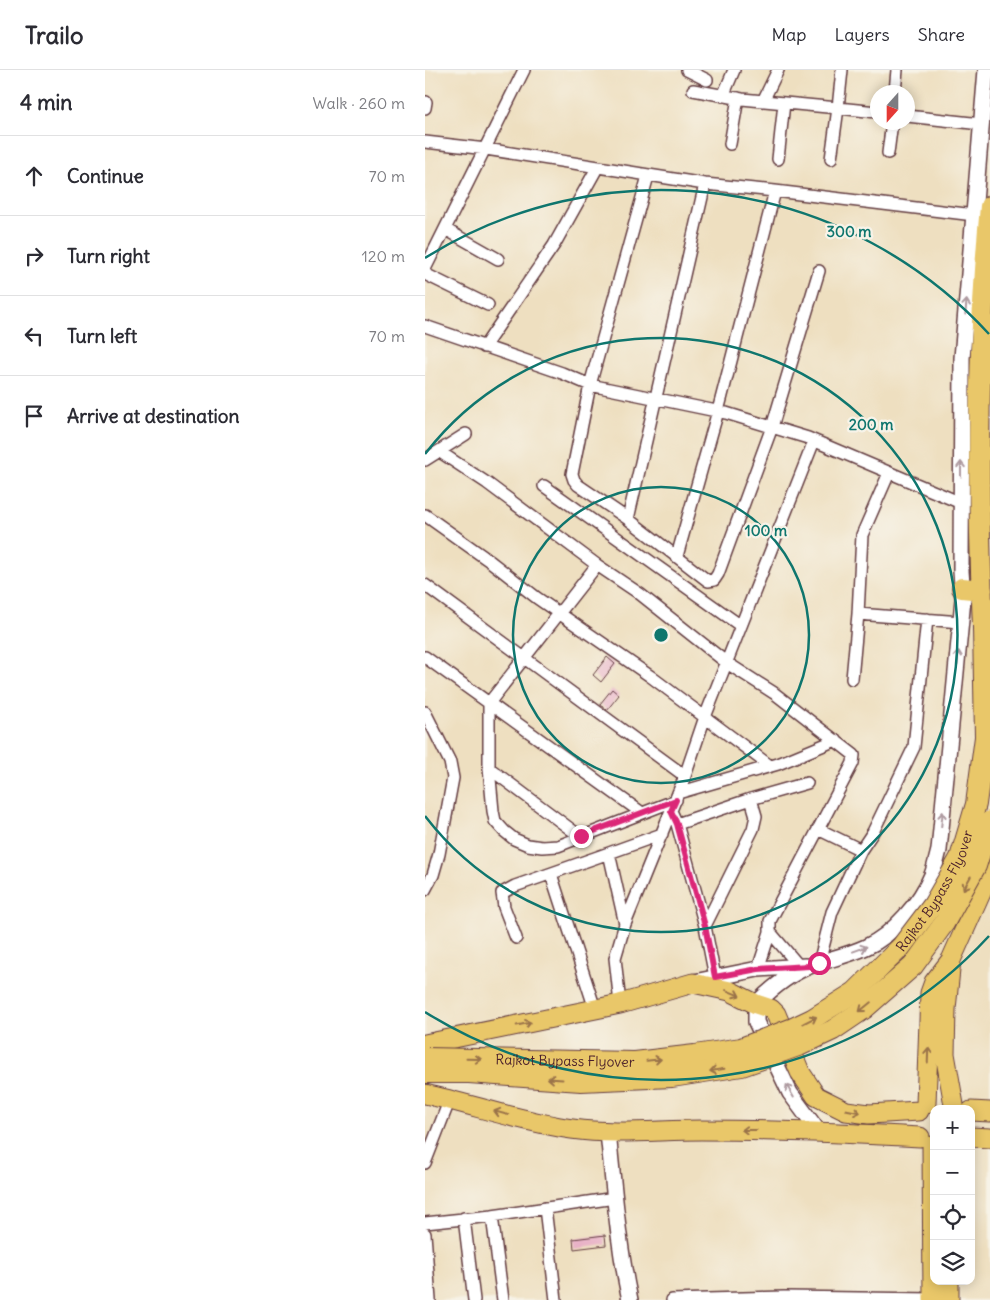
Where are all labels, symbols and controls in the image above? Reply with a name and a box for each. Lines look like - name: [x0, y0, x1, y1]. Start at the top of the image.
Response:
- text: Trailo: [25, 20, 83, 50]
- text: Map: [771, 23, 806, 46]
- text: Layers: [834, 23, 890, 46]
- text: Share: [918, 23, 965, 46]
- north arrow: [870, 85, 915, 130]
- text: 4 min: [20, 89, 72, 116]
- text: Walk · 260 m: [313, 93, 405, 113]
- icon: ahead: [20, 162, 48, 190]
- text: Continue: [67, 164, 144, 188]
- text: 70 m: [369, 166, 405, 186]
- text: 300 m: [827, 222, 872, 241]
- icon: right: [20, 242, 48, 270]
- text: Turn right: [67, 244, 150, 268]
- text: 120 m: [362, 246, 405, 266]
- one-way arrow: [962, 299, 971, 315]
- icon: left: [20, 322, 48, 350]
- text: Turn left: [67, 324, 137, 348]
- text: 70 m: [369, 326, 405, 346]
- icon: arrive: [20, 402, 48, 430]
- text: Arrive at destination: [67, 404, 240, 428]
- text: 200 m: [849, 415, 893, 434]
- one-way arrow: [957, 462, 966, 478]
- text: 100 m: [745, 521, 787, 540]
- centre of rings: [652, 626, 670, 644]
- one-way arrow: [953, 650, 963, 666]
- one-way arrow: [938, 812, 947, 828]
- route end: [570, 825, 593, 848]
- street label: Rajkot Bypass Flyover: [892, 828, 977, 955]
- one-way arrow: [962, 875, 972, 890]
- one-way arrow: [852, 944, 867, 953]
- route start: [808, 952, 831, 975]
- one-way arrow: [725, 989, 740, 999]
- one-way arrow: [859, 1002, 872, 1013]
- one-way arrow: [802, 1015, 817, 1025]
- one-way arrow: [516, 1019, 532, 1029]
- one-way arrow: [923, 1048, 933, 1064]
- street label: Rajkot Bypass Flyover: [495, 1050, 635, 1071]
- one-way arrow: [465, 1054, 481, 1064]
- one-way arrow: [645, 1055, 661, 1065]
- one-way arrow: [709, 1065, 725, 1075]
- one-way arrow: [547, 1074, 563, 1083]
- one-way arrow: [784, 1085, 794, 1099]
- map controls: [930, 1105, 975, 1285]
- button: +: [930, 1105, 975, 1150]
- one-way arrow: [494, 1107, 510, 1117]
- one-way arrow: [844, 1107, 860, 1117]
- one-way arrow: [741, 1125, 758, 1135]
- button: −: [930, 1150, 975, 1195]
- button: locate: [930, 1195, 975, 1240]
- button: layers: [930, 1240, 975, 1285]

